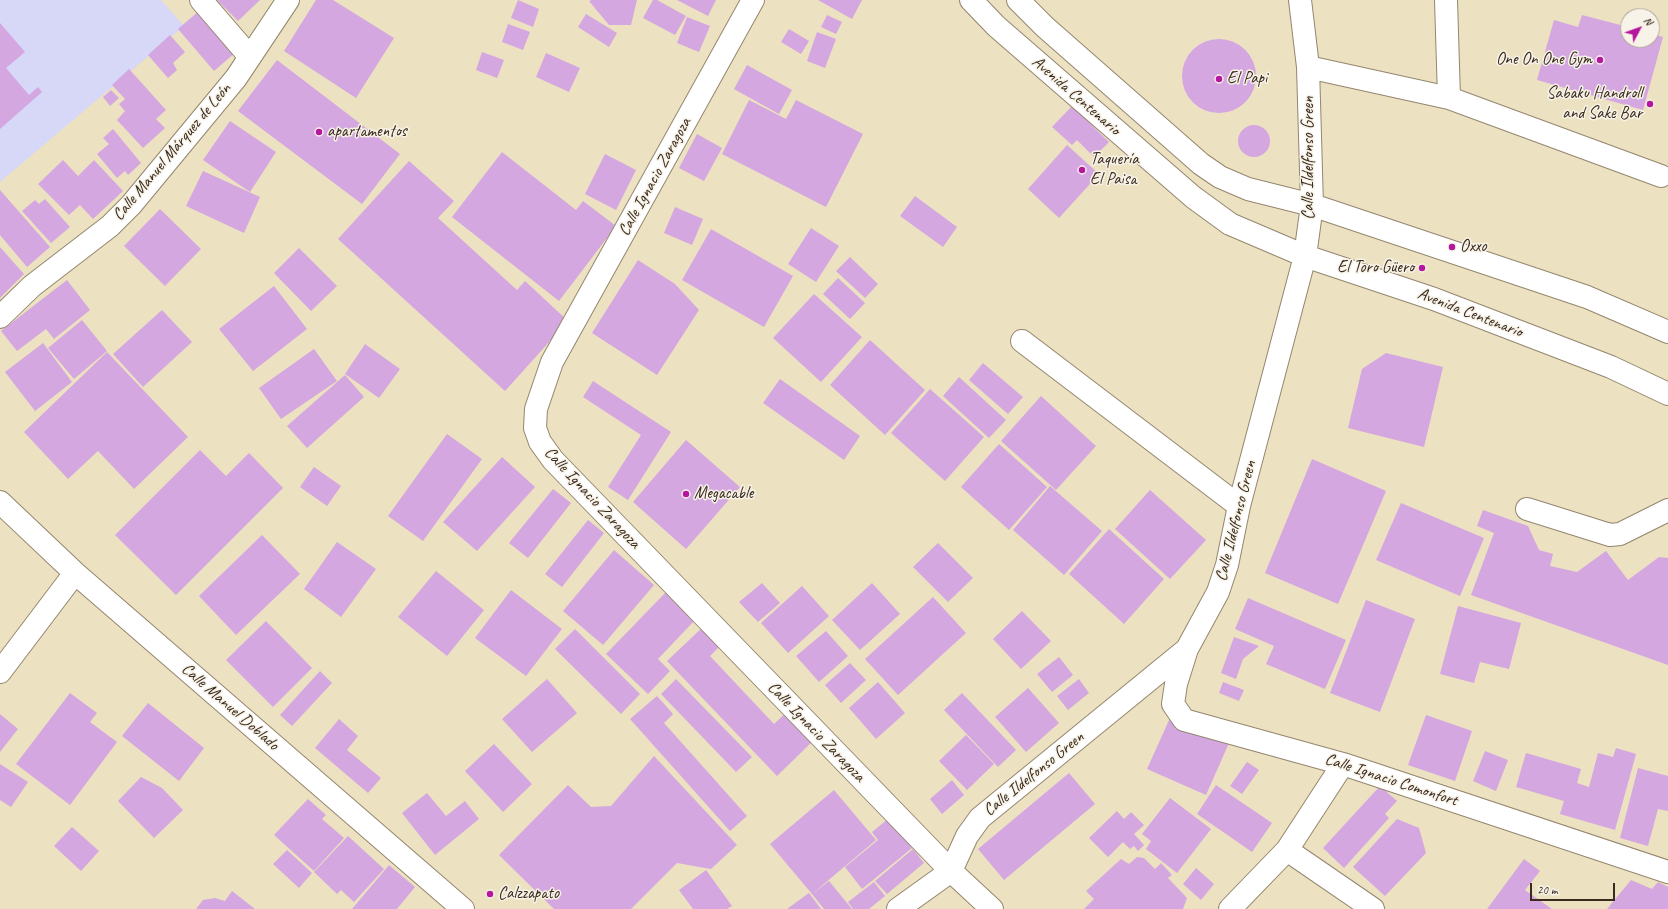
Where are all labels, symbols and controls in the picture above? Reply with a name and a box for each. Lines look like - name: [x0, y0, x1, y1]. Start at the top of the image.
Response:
- north arrow: [1620, 8, 1660, 48]
- text: N: [1641, 14, 1656, 28]
- place label: One On One Gym: [1496, 50, 1592, 70]
- street label: Avenida Centenario: [1028, 52, 1124, 140]
- marker: One On One Gym: [1595, 55, 1605, 65]
- place label: El Papi: [1227, 69, 1267, 89]
- marker: El Papi: [1214, 74, 1224, 84]
- street label: Calle Manuel Márquez de León: [109, 79, 235, 225]
- place label: Sabaku Handroll and Sake Bar: [1546, 84, 1642, 124]
- street label: Calle Ildelfonso Green: [1299, 96, 1319, 220]
- marker: Sabaku Handroll and Sake Bar: [1645, 99, 1655, 109]
- street label: Calle Ignacio Zaragoza: [614, 114, 696, 240]
- place label: apartamentos: [327, 122, 407, 142]
- marker: apartamentos: [314, 127, 324, 137]
- place label: Taquería El Paisa: [1090, 150, 1139, 190]
- marker: Taquería El Paisa: [1077, 165, 1087, 175]
- place label: Oxxo: [1460, 237, 1487, 257]
- marker: Oxxo: [1447, 242, 1457, 252]
- place label: El Toro Güero: [1337, 258, 1414, 278]
- marker: El Toro Güero: [1417, 263, 1427, 273]
- street label: Avenida Centenario: [1415, 284, 1525, 342]
- street label: Calle Ignacio Zaragoza: [540, 443, 644, 553]
- street label: Calle Ildelfonso Green: [1211, 459, 1261, 583]
- place label: Megacable: [694, 484, 753, 504]
- marker: Megacable: [681, 489, 691, 499]
- street label: Calle Manuel Doblado: [177, 659, 283, 755]
- street label: Calle Ignacio Zaragoza: [763, 677, 869, 787]
- street label: Calle Ildelfonso Green: [980, 727, 1088, 821]
- street label: Calle Ignacio Comonfort: [1322, 749, 1460, 811]
- scale bar: [1532, 875, 1617, 901]
- text: 20 m: [1537, 882, 1557, 898]
- place label: Calzzapato: [498, 884, 559, 904]
- marker: Calzzapato: [485, 889, 495, 899]

